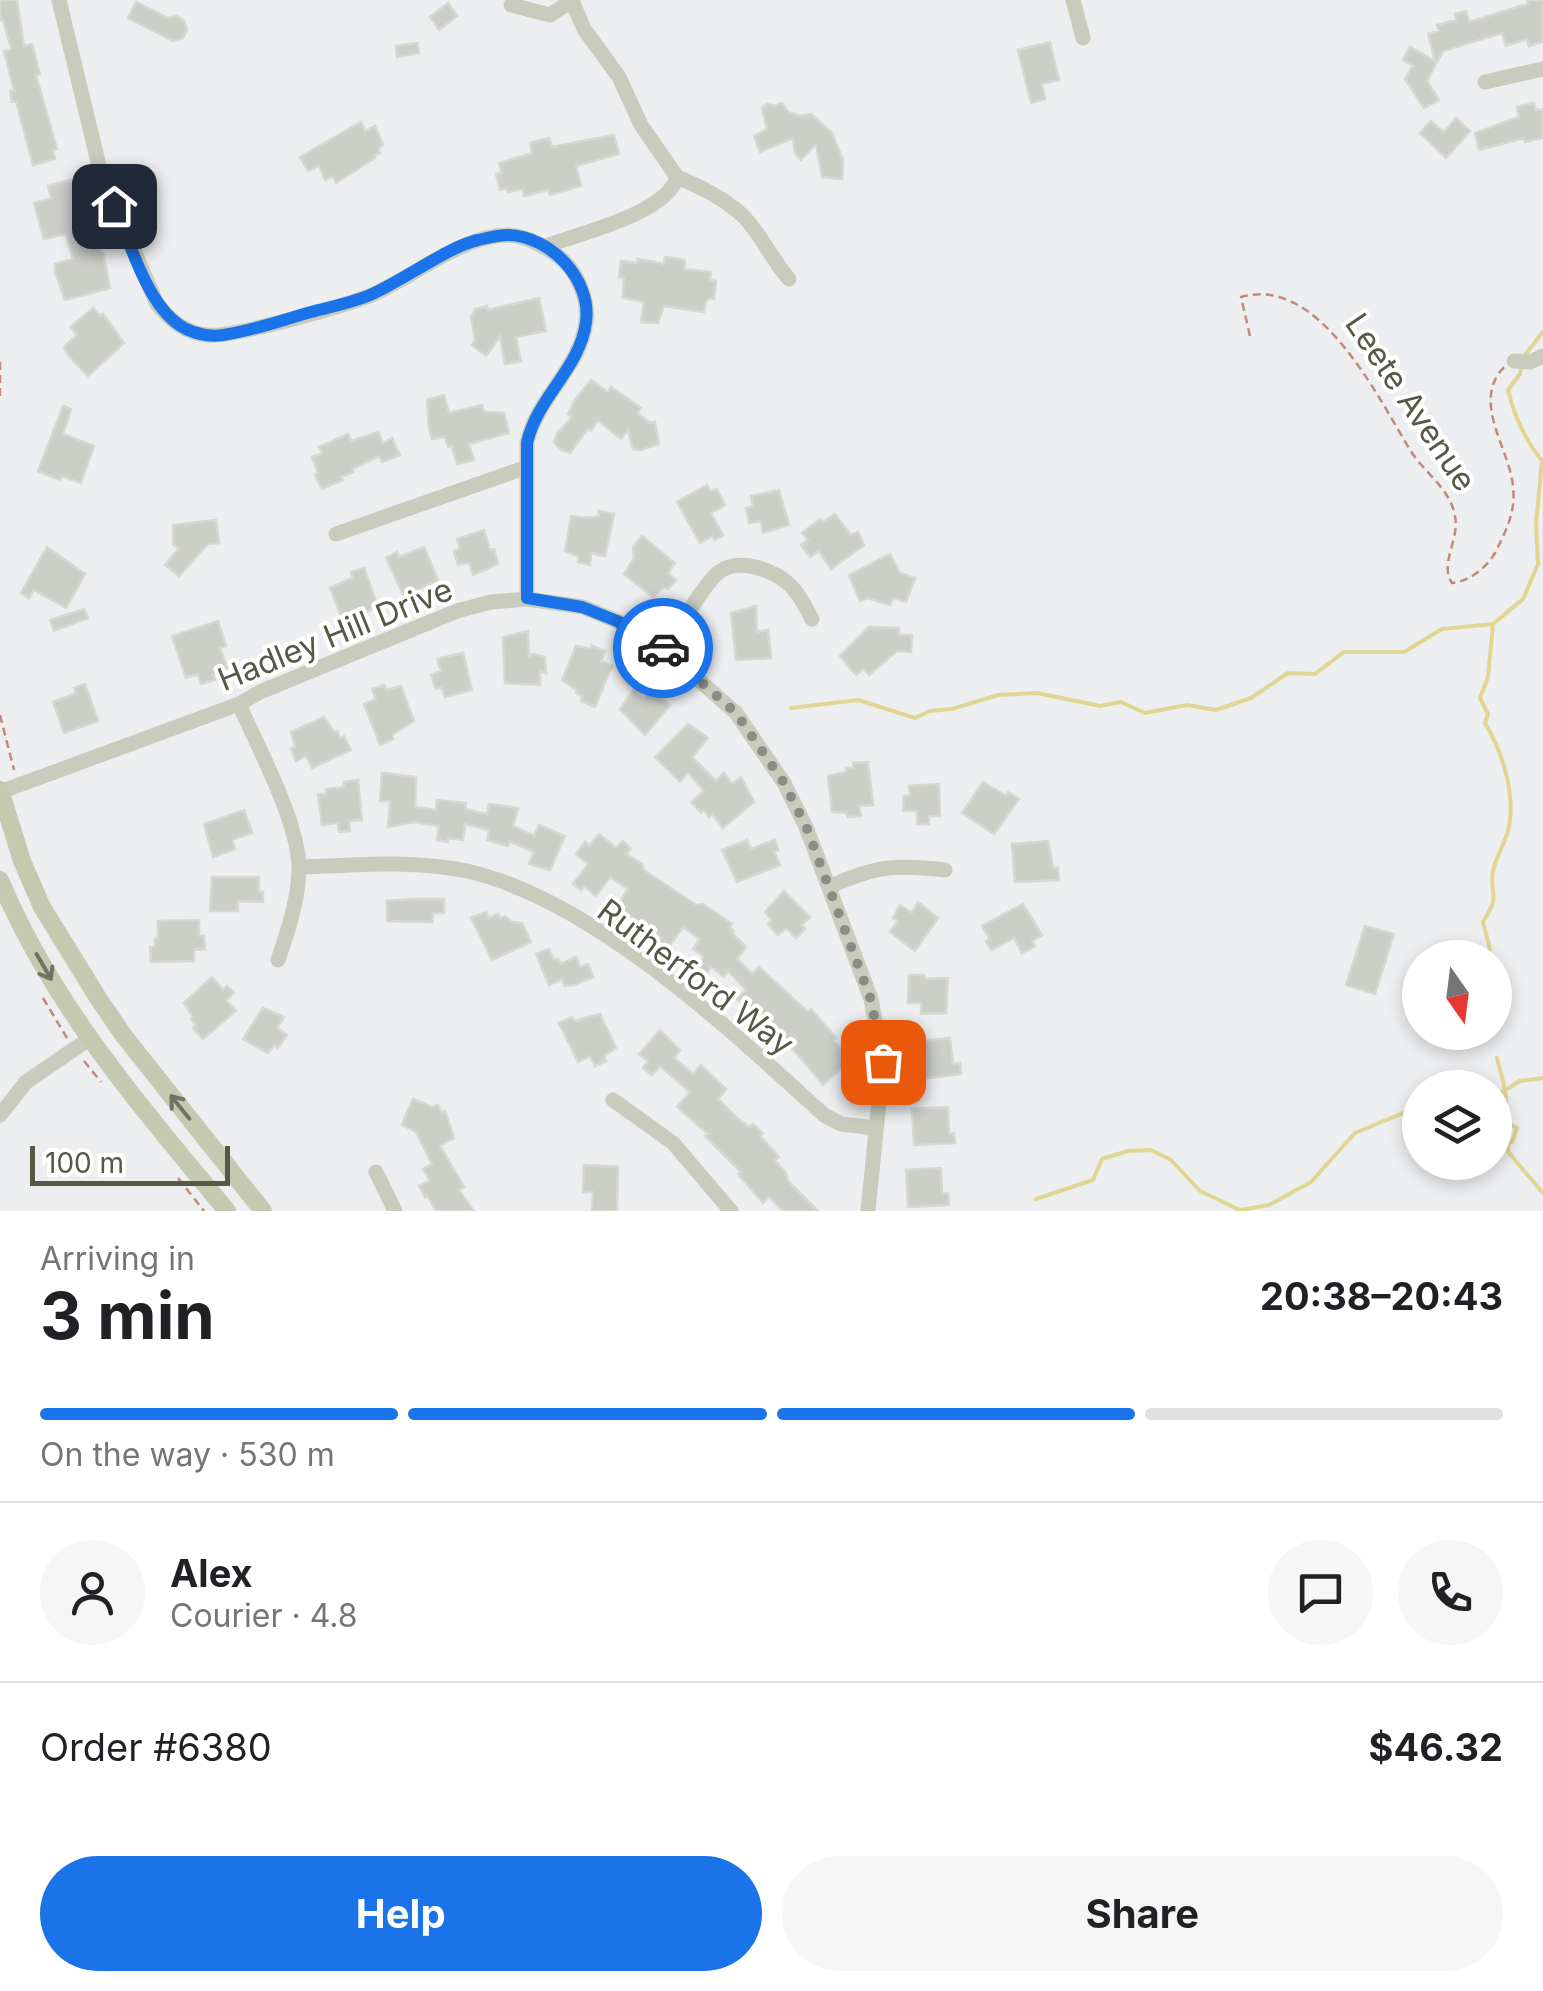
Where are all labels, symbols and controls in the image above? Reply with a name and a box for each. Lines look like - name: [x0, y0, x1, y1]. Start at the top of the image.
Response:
- pin: [72, 164, 157, 249]
- icon: home: [87, 179, 142, 234]
- street label: Leete Avenue: [1337, 306, 1485, 498]
- street label: Hadley Hill Drive: [212, 569, 458, 699]
- courier: [613, 598, 713, 698]
- icon: car: [636, 621, 691, 676]
- street label: Rutherford Way: [590, 891, 802, 1064]
- north arrow: [1402, 940, 1512, 1050]
- map controls: [1402, 940, 1512, 1180]
- one-way arrow: [34, 952, 54, 980]
- pin: [841, 1020, 926, 1105]
- icon: bag: [856, 1035, 911, 1090]
- button: layers: [1402, 1070, 1512, 1180]
- one-way arrow: [169, 1095, 191, 1121]
- scale bar: [30, 1141, 230, 1186]
- text: 100 m: [45, 1146, 124, 1180]
- text: Arriving in: [40, 1239, 195, 1278]
- text: 20:38–20:43: [1260, 1273, 1503, 1319]
- text: 3 min: [40, 1276, 215, 1355]
- text: On the way · 530 m: [40, 1435, 335, 1474]
- button: person: [40, 1540, 145, 1645]
- button: chat: [1268, 1540, 1373, 1645]
- button: phone: [1398, 1540, 1503, 1645]
- text: Alex: [170, 1550, 253, 1596]
- text: Courier · 4.8: [170, 1596, 358, 1635]
- text: Order #6380: [40, 1724, 272, 1770]
- text: $46.32: [1369, 1724, 1503, 1770]
- button: Help: [40, 1856, 762, 1971]
- button: Share: [782, 1856, 1503, 1971]

